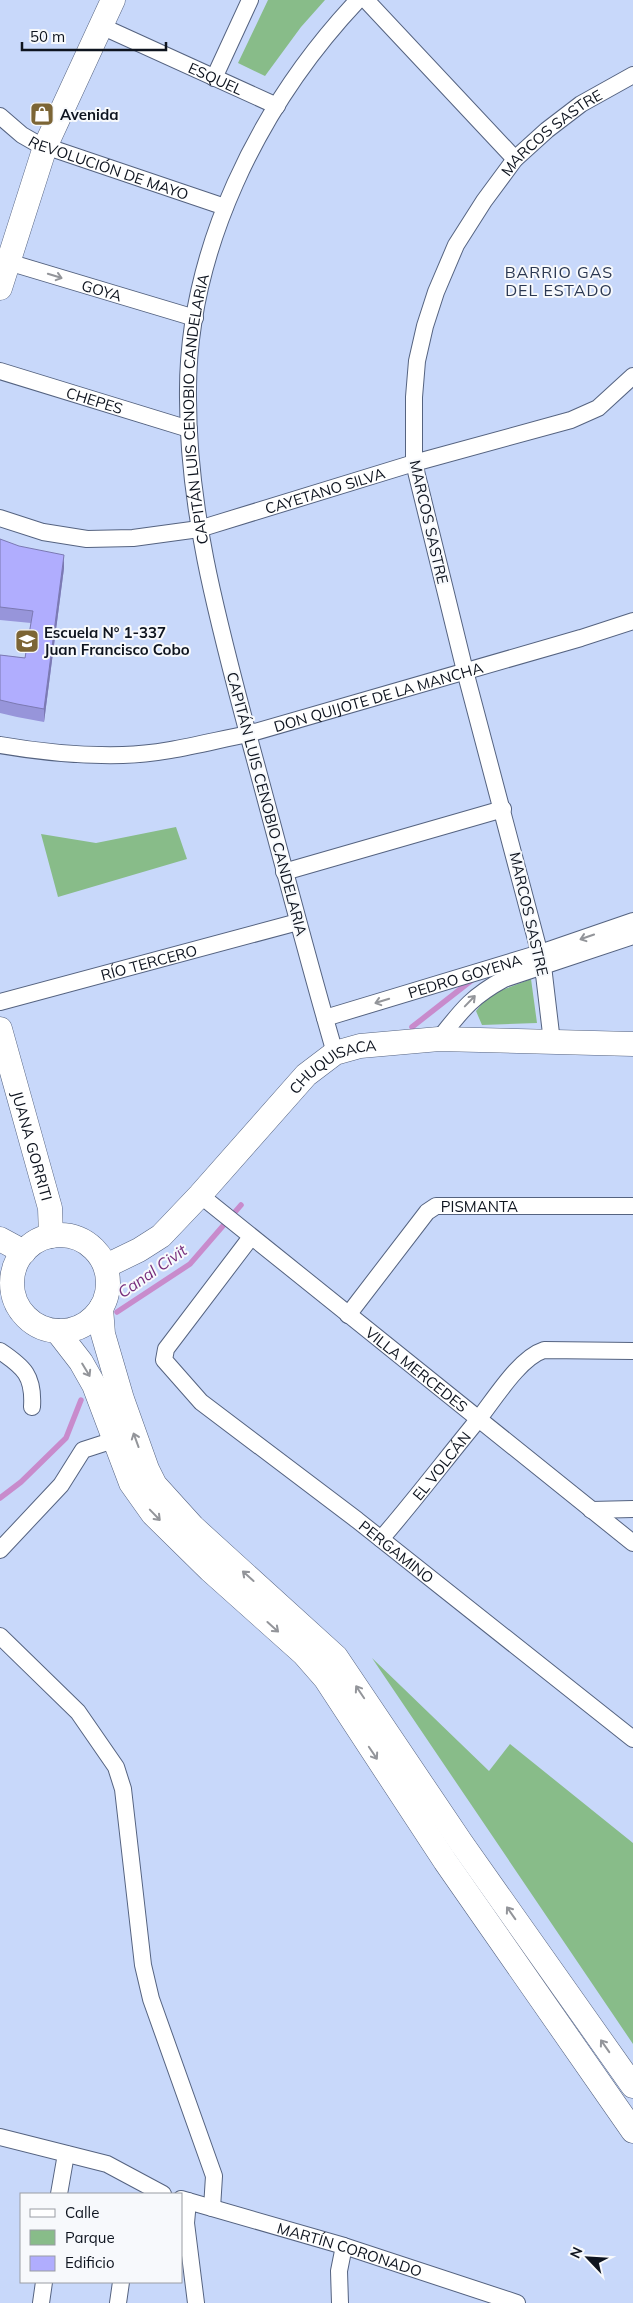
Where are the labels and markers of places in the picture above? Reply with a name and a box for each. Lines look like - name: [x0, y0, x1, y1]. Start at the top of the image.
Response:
- shop icon: Avenida: [29, 101, 55, 127]
- place label: Avenida: [60, 105, 119, 124]
- place label: Escuela N° 1-337 Juan Francisco Cobo: [44, 623, 190, 659]
- school or university icon: Escuela N° 1-337 Juan Francisco Cobo: [14, 628, 40, 654]

